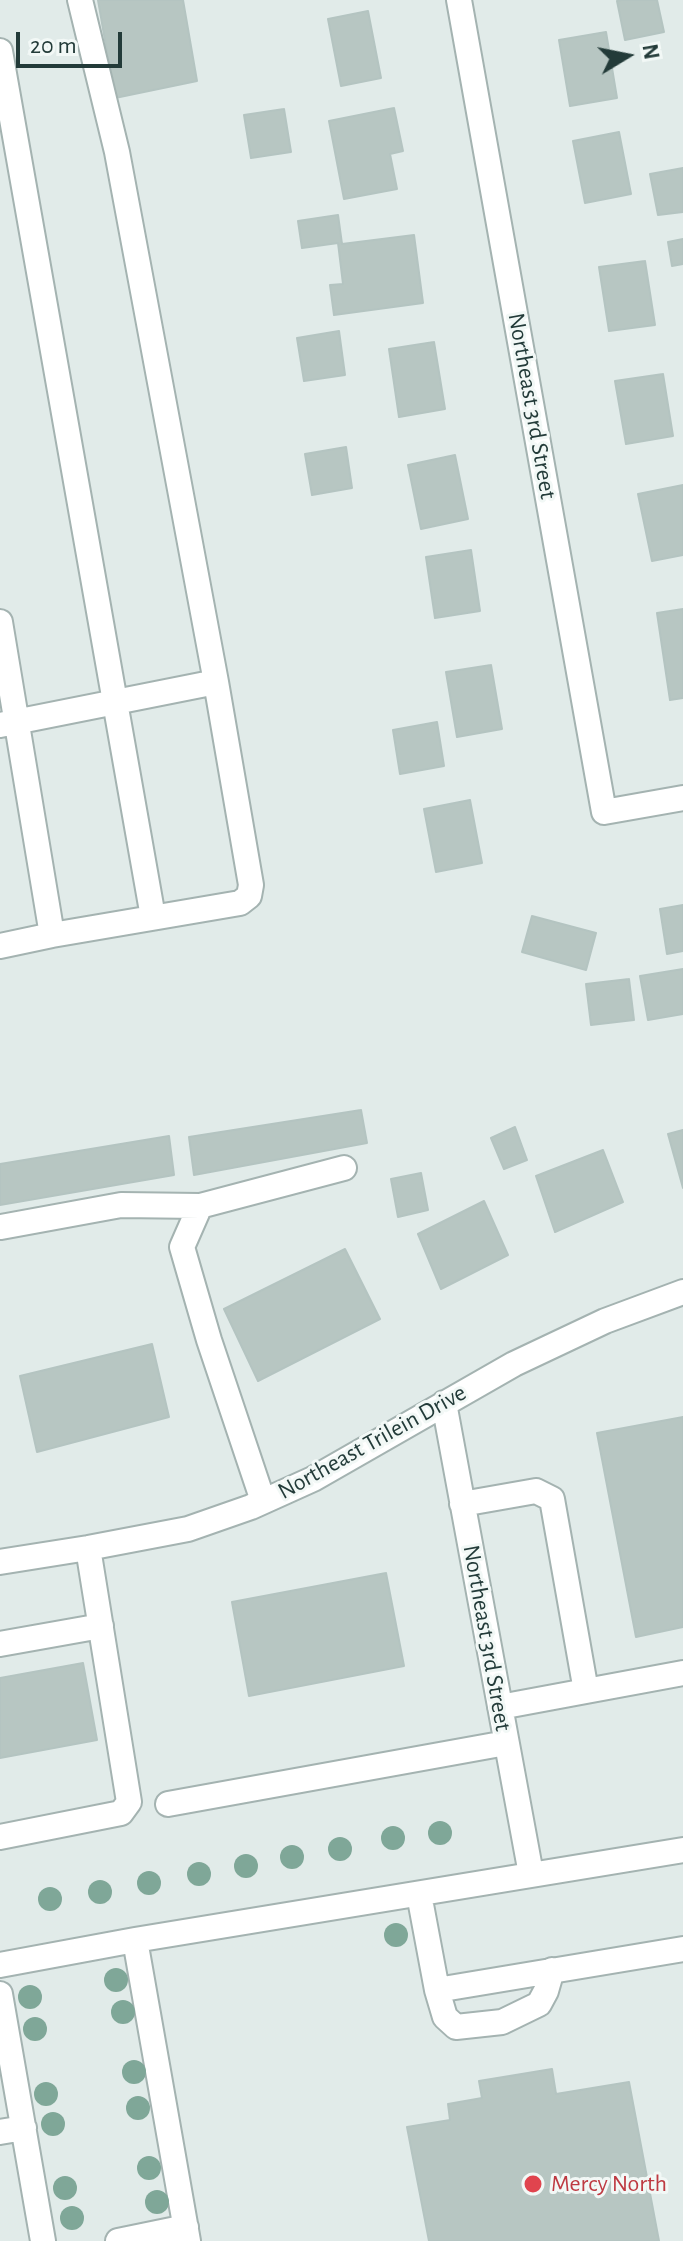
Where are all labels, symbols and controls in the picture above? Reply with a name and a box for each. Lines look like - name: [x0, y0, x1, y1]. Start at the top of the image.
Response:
- scale bar: [20, 16, 126, 66]
- north arrow: [587, 16, 667, 96]
- text: 20 m: [30, 34, 77, 58]
- text: N: [638, 42, 663, 61]
- street label: Northeast 3rd Street: [501, 311, 563, 501]
- street label: Northeast Trilein Drive: [273, 1378, 471, 1506]
- street label: Northeast 3rd Street: [456, 1543, 518, 1733]
- place label: Mercy North: [551, 2170, 667, 2198]
- marker: Mercy North: [522, 2173, 544, 2195]

